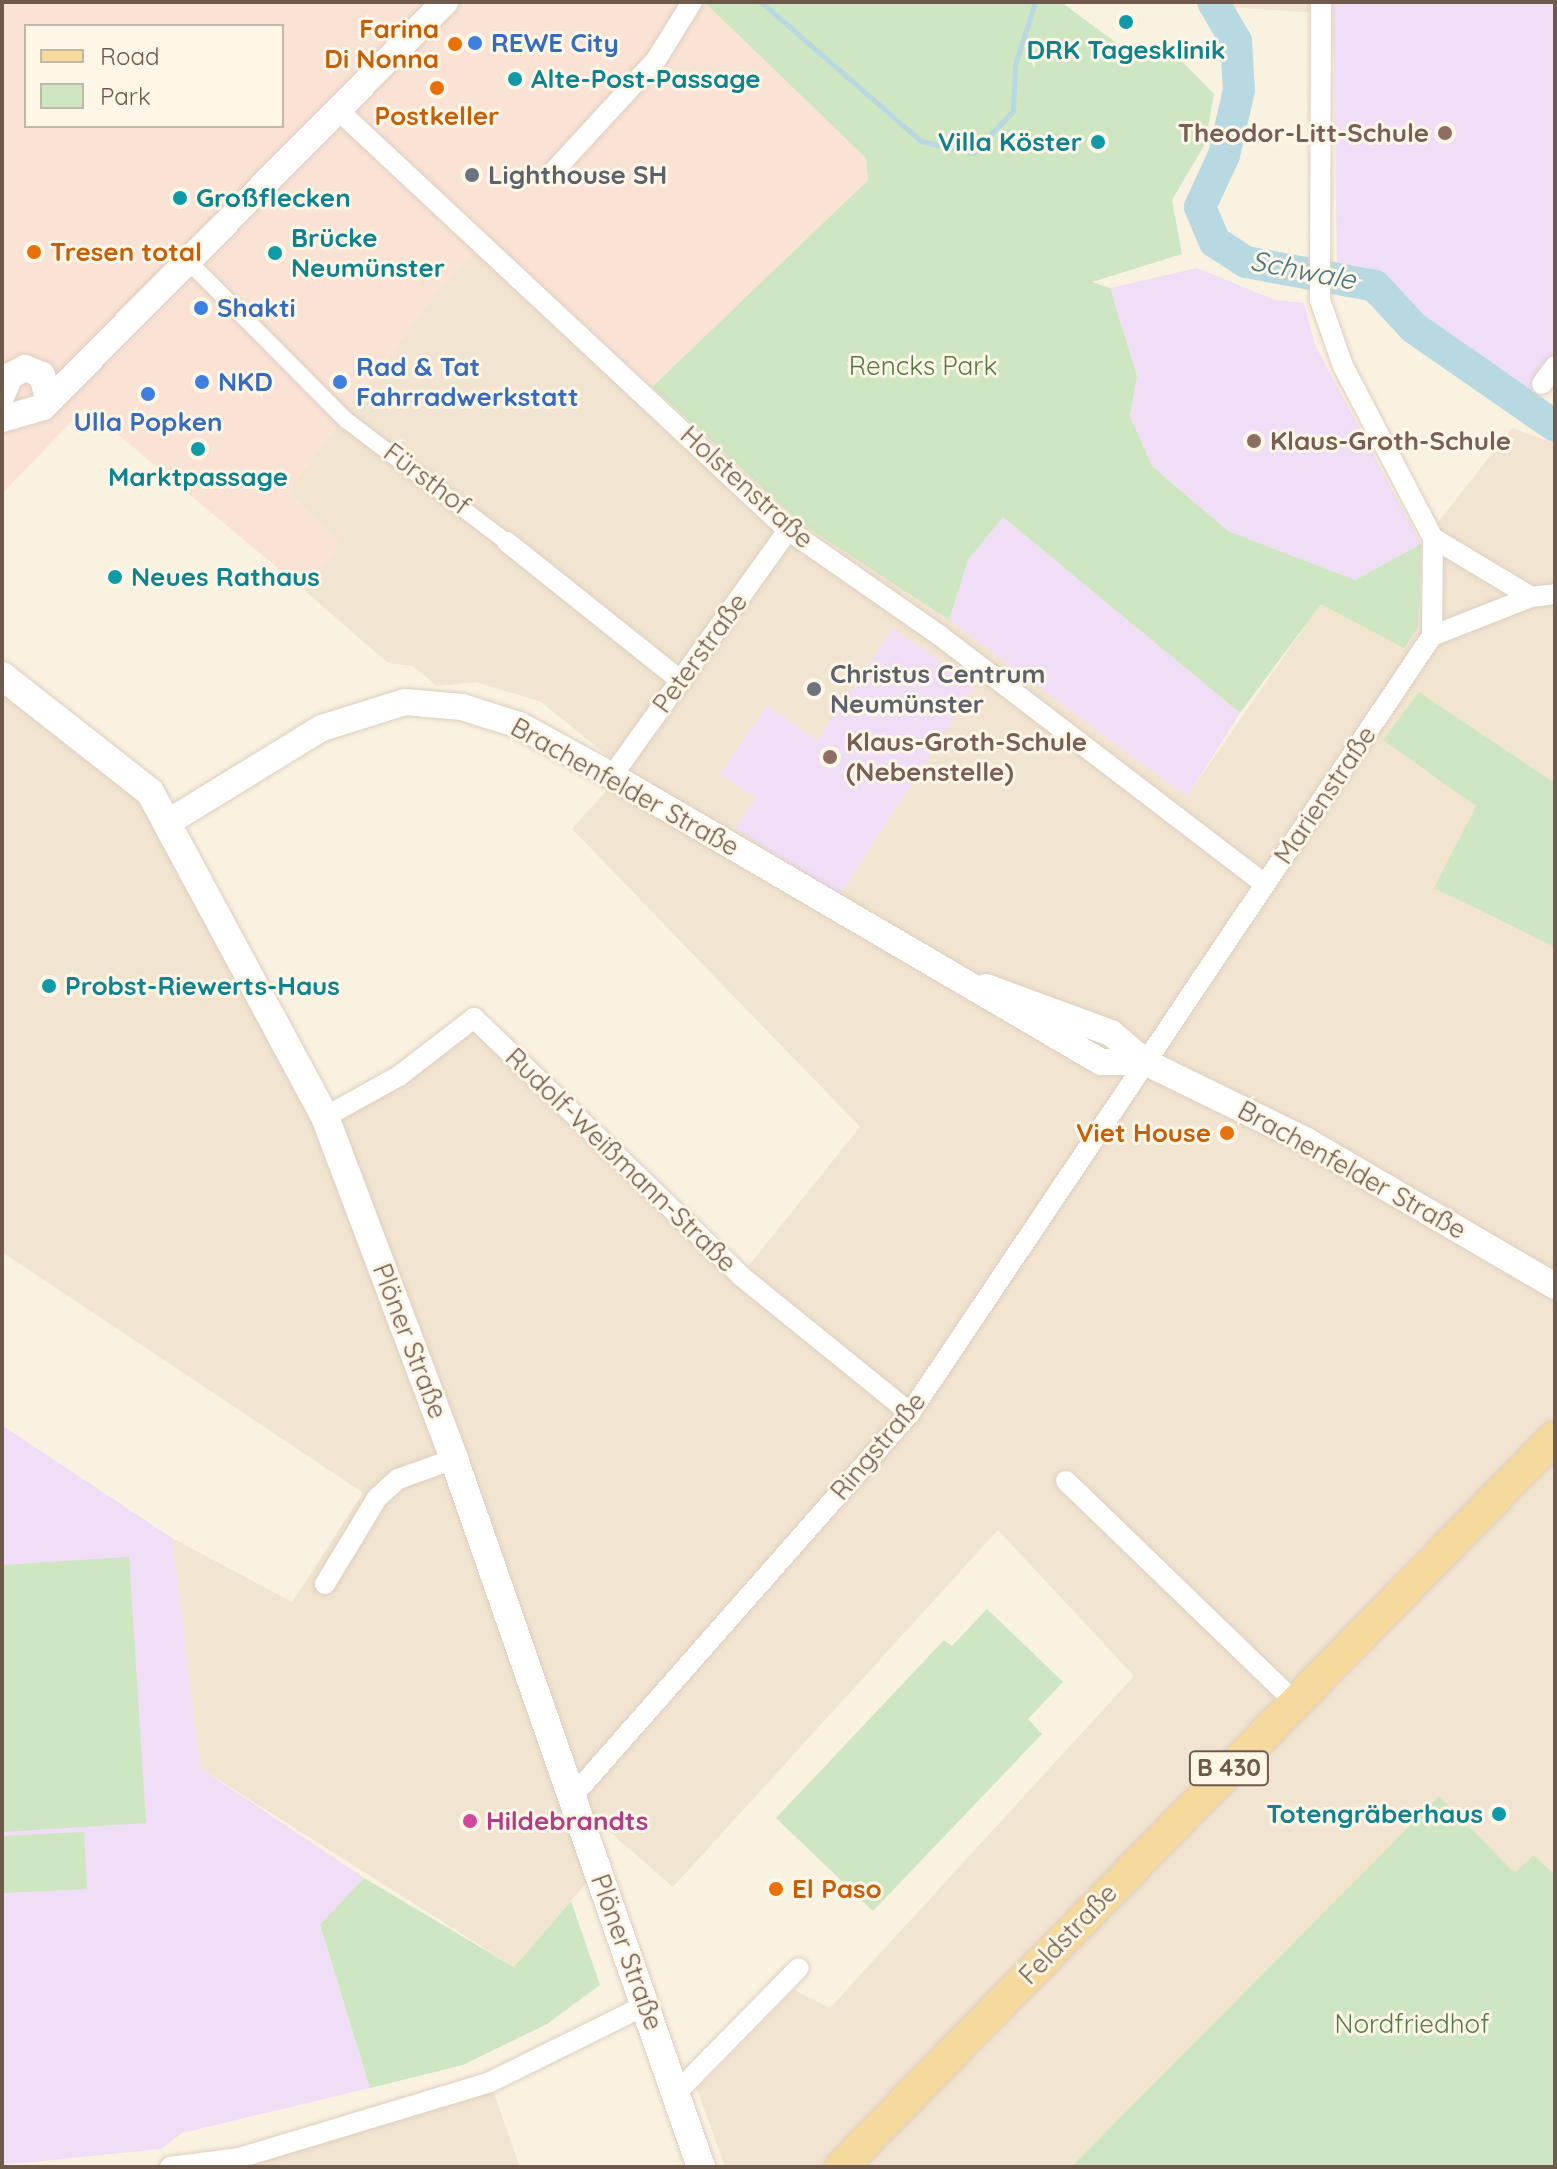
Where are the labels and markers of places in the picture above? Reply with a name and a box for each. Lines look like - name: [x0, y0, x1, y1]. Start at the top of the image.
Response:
- place label: Farina Di Nonna: [324, 13, 439, 74]
- marker: DRK Tagesklinik: [1117, 13, 1135, 31]
- place label: REWE City: [491, 27, 619, 59]
- marker: REWE City: [466, 34, 484, 52]
- place label: DRK Tagesklinik: [1027, 34, 1225, 66]
- marker: Farina Di Nonna: [446, 35, 464, 53]
- place label: Alte-Post-Passage: [531, 63, 761, 95]
- marker: Alte-Post-Passage: [506, 70, 524, 88]
- marker: Postkeller: [428, 79, 446, 97]
- place label: Postkeller: [375, 100, 499, 132]
- place label: Theodor-Litt-Schule: [1178, 117, 1429, 149]
- marker: Theodor-Litt-Schule: [1436, 124, 1454, 142]
- place label: Villa Köster: [938, 126, 1082, 158]
- marker: Villa Köster: [1089, 133, 1107, 151]
- place label: Lighthouse SH: [488, 159, 667, 191]
- marker: Lighthouse SH: [463, 166, 481, 184]
- place label: Großflecken: [196, 182, 351, 214]
- marker: Großflecken: [171, 189, 189, 207]
- place label: Brücke Neumünster: [291, 222, 445, 284]
- place label: Tresen total: [50, 236, 202, 268]
- marker: Tresen total: [25, 243, 43, 261]
- marker: Brücke Neumünster: [266, 244, 284, 262]
- place label: Shakti: [217, 292, 296, 324]
- marker: Shakti: [192, 299, 210, 317]
- place label: Rad & Tat Fahrradwerkstatt: [356, 351, 579, 412]
- place label: NKD: [218, 366, 273, 398]
- marker: NKD: [193, 373, 211, 391]
- marker: Rad & Tat Fahrradwerkstatt: [331, 373, 349, 391]
- marker: Ulla Popken: [139, 385, 157, 403]
- place label: Ulla Popken: [73, 406, 223, 438]
- place label: Klaus-Groth-Schule: [1270, 425, 1511, 457]
- marker: Klaus-Groth-Schule: [1245, 432, 1263, 450]
- marker: Marktpassage: [189, 440, 207, 458]
- place label: Marktpassage: [108, 461, 288, 493]
- place label: Neues Rathaus: [131, 561, 320, 593]
- marker: Neues Rathaus: [106, 568, 124, 586]
- place label: Christus Centrum Neumünster: [830, 658, 1045, 720]
- marker: Christus Centrum Neumünster: [805, 680, 823, 698]
- place label: Klaus-Groth-Schule (Nebenstelle): [846, 726, 1087, 788]
- marker: Klaus-Groth-Schule (Nebenstelle): [821, 748, 839, 766]
- place label: Probst-Riewerts-Haus: [65, 970, 340, 1002]
- marker: Probst-Riewerts-Haus: [40, 977, 58, 995]
- place label: Viet House: [1076, 1117, 1211, 1149]
- marker: Viet House: [1218, 1124, 1236, 1142]
- place label: Totengräberhaus: [1266, 1798, 1483, 1830]
- place label: Hildebrandts: [486, 1805, 648, 1837]
- marker: Totengräberhaus: [1490, 1805, 1508, 1823]
- marker: Hildebrandts: [461, 1812, 479, 1830]
- place label: El Paso: [792, 1873, 882, 1905]
- marker: El Paso: [767, 1880, 785, 1898]

